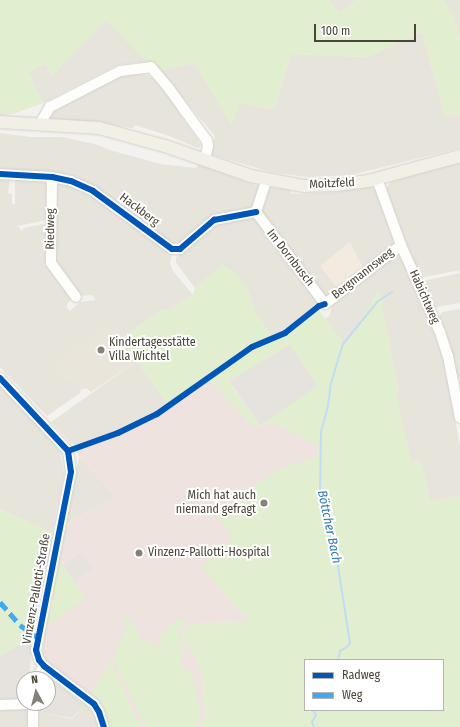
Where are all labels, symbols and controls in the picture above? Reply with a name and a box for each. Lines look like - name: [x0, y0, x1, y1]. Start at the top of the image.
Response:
- scale bar: [316, 16, 418, 42]
- text: 100 m: [321, 24, 350, 38]
- street label: Moitzfeld: [309, 176, 355, 192]
- street label: Hackberg: [116, 190, 162, 230]
- street label: Riedweg: [43, 208, 59, 250]
- street label: Im Dornbusch: [263, 227, 317, 289]
- street label: Bergmannsweg: [329, 245, 397, 303]
- street label: Habichtweg: [406, 268, 442, 326]
- place label: Kindertagesstätte Villa Wichtel: [109, 336, 196, 364]
- marker: Kindertagesstätte Villa Wichtel: [96, 345, 106, 355]
- place label: Mich hat auch niemand gefragt: [176, 489, 256, 517]
- water label: Böttcher Bach: [314, 489, 344, 565]
- marker: Mich hat auch niemand gefragt: [259, 498, 269, 508]
- street label: Vinzenz-Pallotti-Straße: [20, 533, 54, 645]
- place label: Vinzenz-Pallotti-Hospital: [148, 546, 269, 560]
- marker: Vinzenz-Pallotti-Hospital: [133, 547, 145, 559]
- legend: [304, 659, 444, 711]
- text: Radweg: [342, 668, 380, 682]
- north arrow: [16, 671, 56, 711]
- text: N: [31, 673, 39, 686]
- text: Weg: [342, 688, 362, 702]

